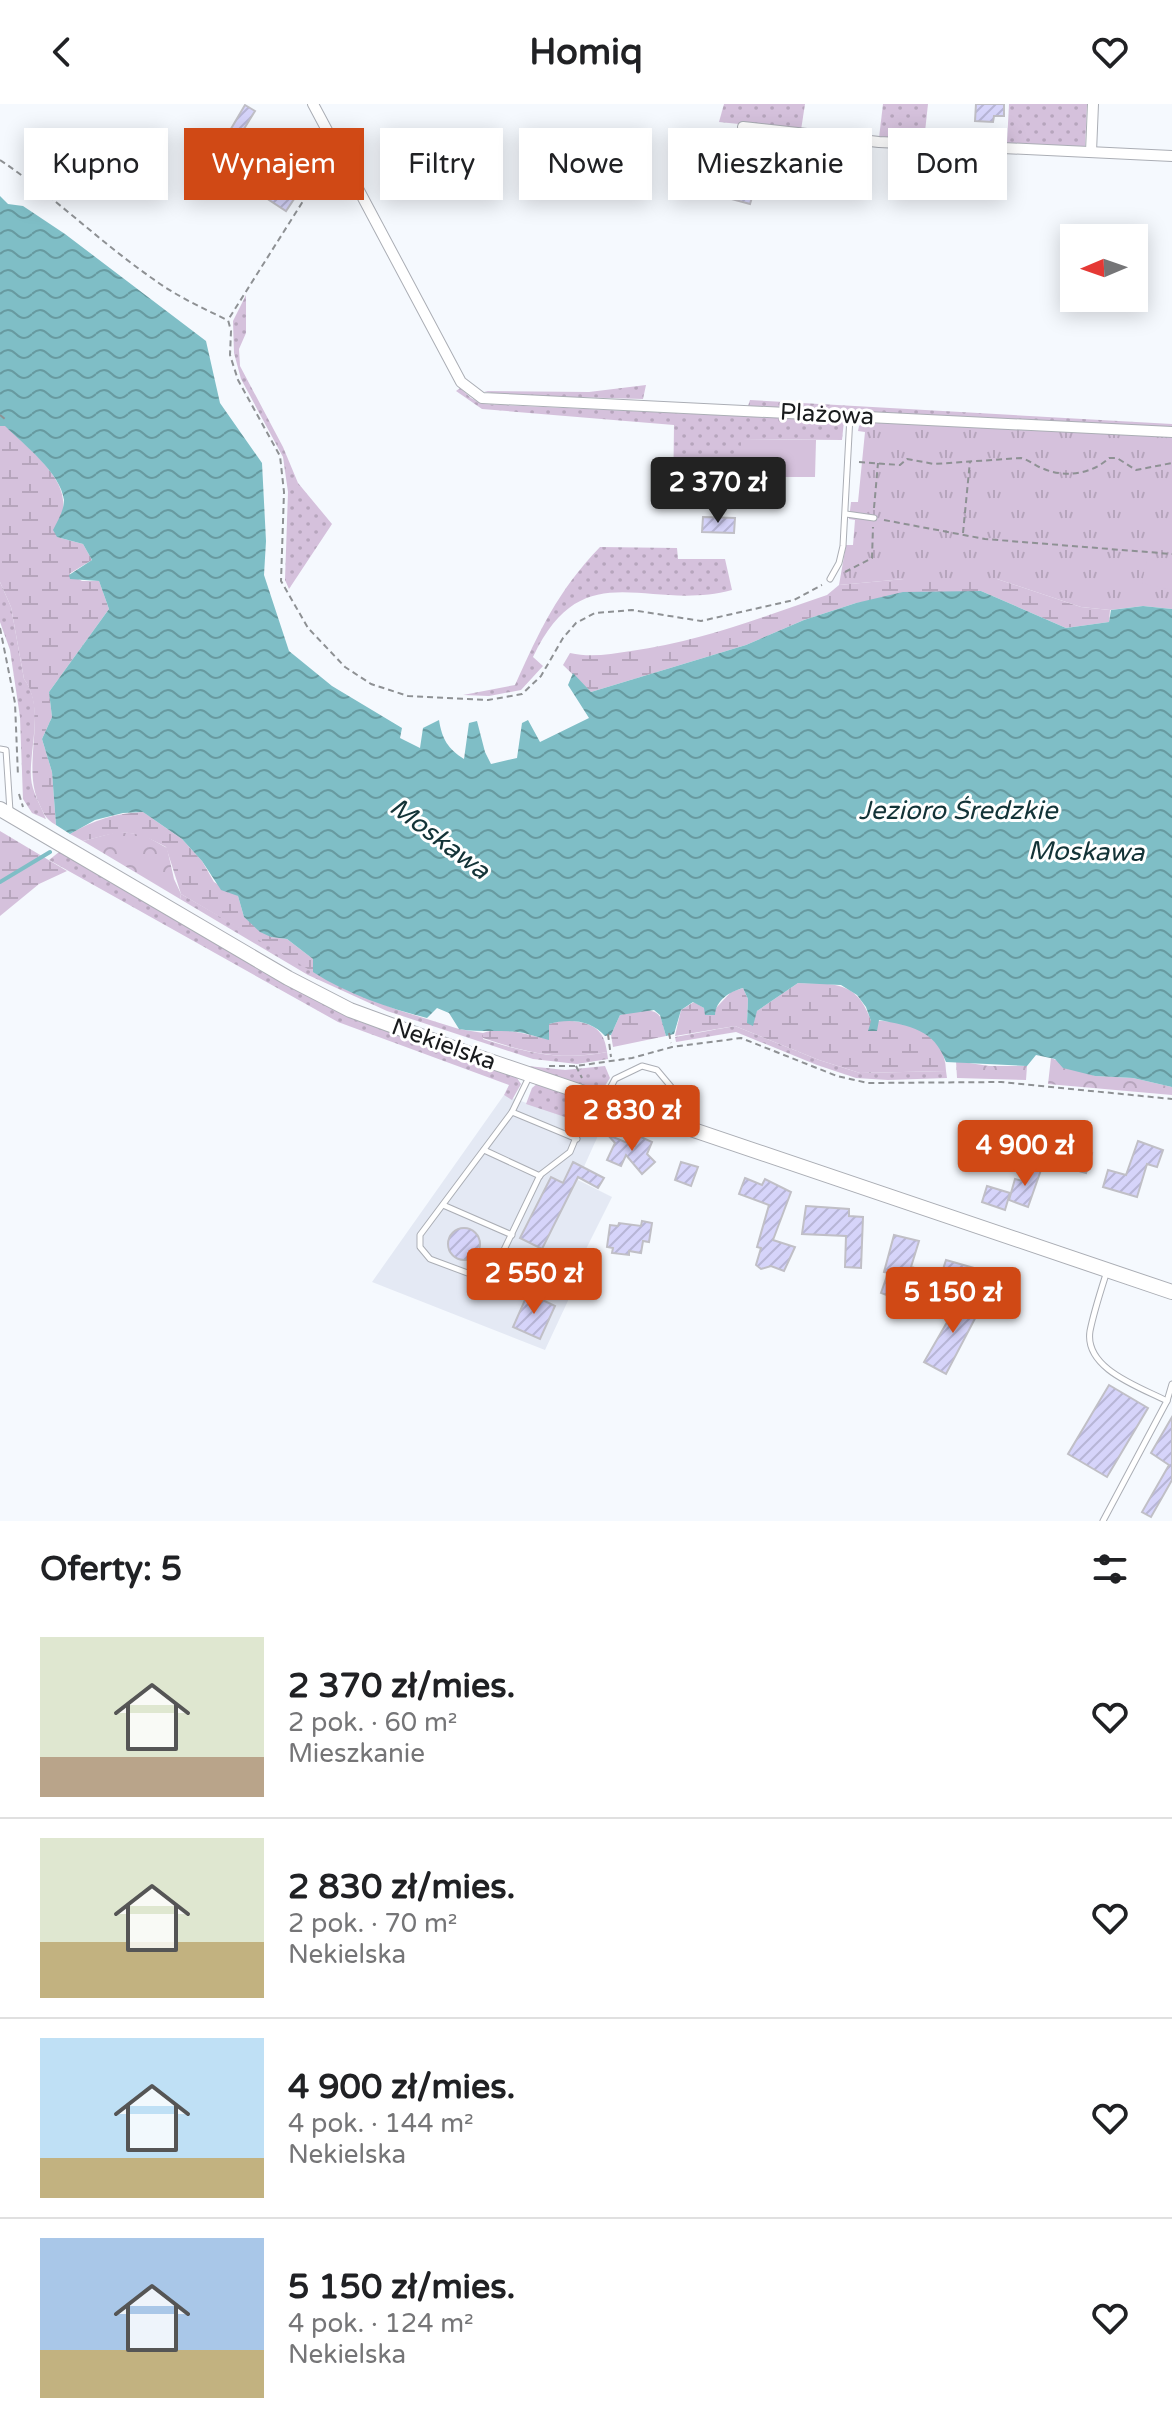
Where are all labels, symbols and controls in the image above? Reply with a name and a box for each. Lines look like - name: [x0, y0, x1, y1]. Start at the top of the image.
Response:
- icon: back: [40, 30, 84, 74]
- icon: heart: [1088, 30, 1132, 74]
- text: Homiq: [529, 31, 643, 74]
- chip: Kupno: [24, 128, 168, 200]
- chip: Wynajem: [184, 128, 364, 200]
- chip: Filtry: [380, 128, 503, 200]
- chip: Nowe: [519, 128, 652, 200]
- chip: Mieszkanie: [668, 128, 872, 200]
- chip: Dom: [888, 128, 1007, 200]
- north arrow: [1060, 224, 1148, 312]
- map controls: [1060, 224, 1148, 312]
- street label: Plażowa: [779, 398, 875, 431]
- pin: 2 370 zł: [635, 457, 801, 525]
- text: 2 370 zł: [669, 467, 767, 498]
- water label: Moskawa: [384, 791, 497, 887]
- water label: Jezioro Średzkie: [858, 795, 1059, 826]
- water label: Moskawa: [1028, 835, 1146, 868]
- street label: Nekielska: [388, 1012, 500, 1077]
- pin: 2 830 zł: [549, 1085, 715, 1153]
- text: 2 830 zł: [583, 1095, 681, 1126]
- pin: 4 900 zł: [942, 1120, 1108, 1188]
- text: 4 900 zł: [976, 1130, 1074, 1161]
- pin: 2 550 zł: [451, 1248, 617, 1316]
- text: 2 550 zł: [485, 1258, 583, 1289]
- pin: 5 150 zł: [870, 1267, 1036, 1335]
- text: 5 150 zł: [904, 1277, 1002, 1308]
- icon: filters: [1088, 1547, 1132, 1591]
- text: Oferty: 5: [40, 1549, 182, 1590]
- text: 2 370 zł/mies.: [288, 1666, 515, 1707]
- icon: home: [104, 1669, 200, 1765]
- icon: heart: [1088, 1695, 1132, 1739]
- text: 2 pok. · 60 m²: [288, 1707, 457, 1738]
- text: Mieszkanie: [288, 1738, 425, 1769]
- text: 2 830 zł/mies.: [288, 1867, 515, 1908]
- icon: home: [104, 1870, 200, 1966]
- icon: heart: [1088, 1896, 1132, 1940]
- text: 2 pok. · 70 m²: [288, 1908, 457, 1939]
- text: Nekielska: [288, 1939, 406, 1970]
- text: 4 900 zł/mies.: [288, 2067, 515, 2108]
- icon: home: [104, 2070, 200, 2166]
- icon: heart: [1088, 2096, 1132, 2140]
- text: 4 pok. · 144 m²: [288, 2108, 474, 2139]
- text: Nekielska: [288, 2139, 406, 2170]
- text: 5 150 zł/mies.: [288, 2267, 515, 2308]
- icon: home: [104, 2270, 200, 2366]
- icon: heart: [1088, 2296, 1132, 2340]
- text: 4 pok. · 124 m²: [288, 2308, 474, 2339]
- text: Nekielska: [288, 2339, 406, 2370]

